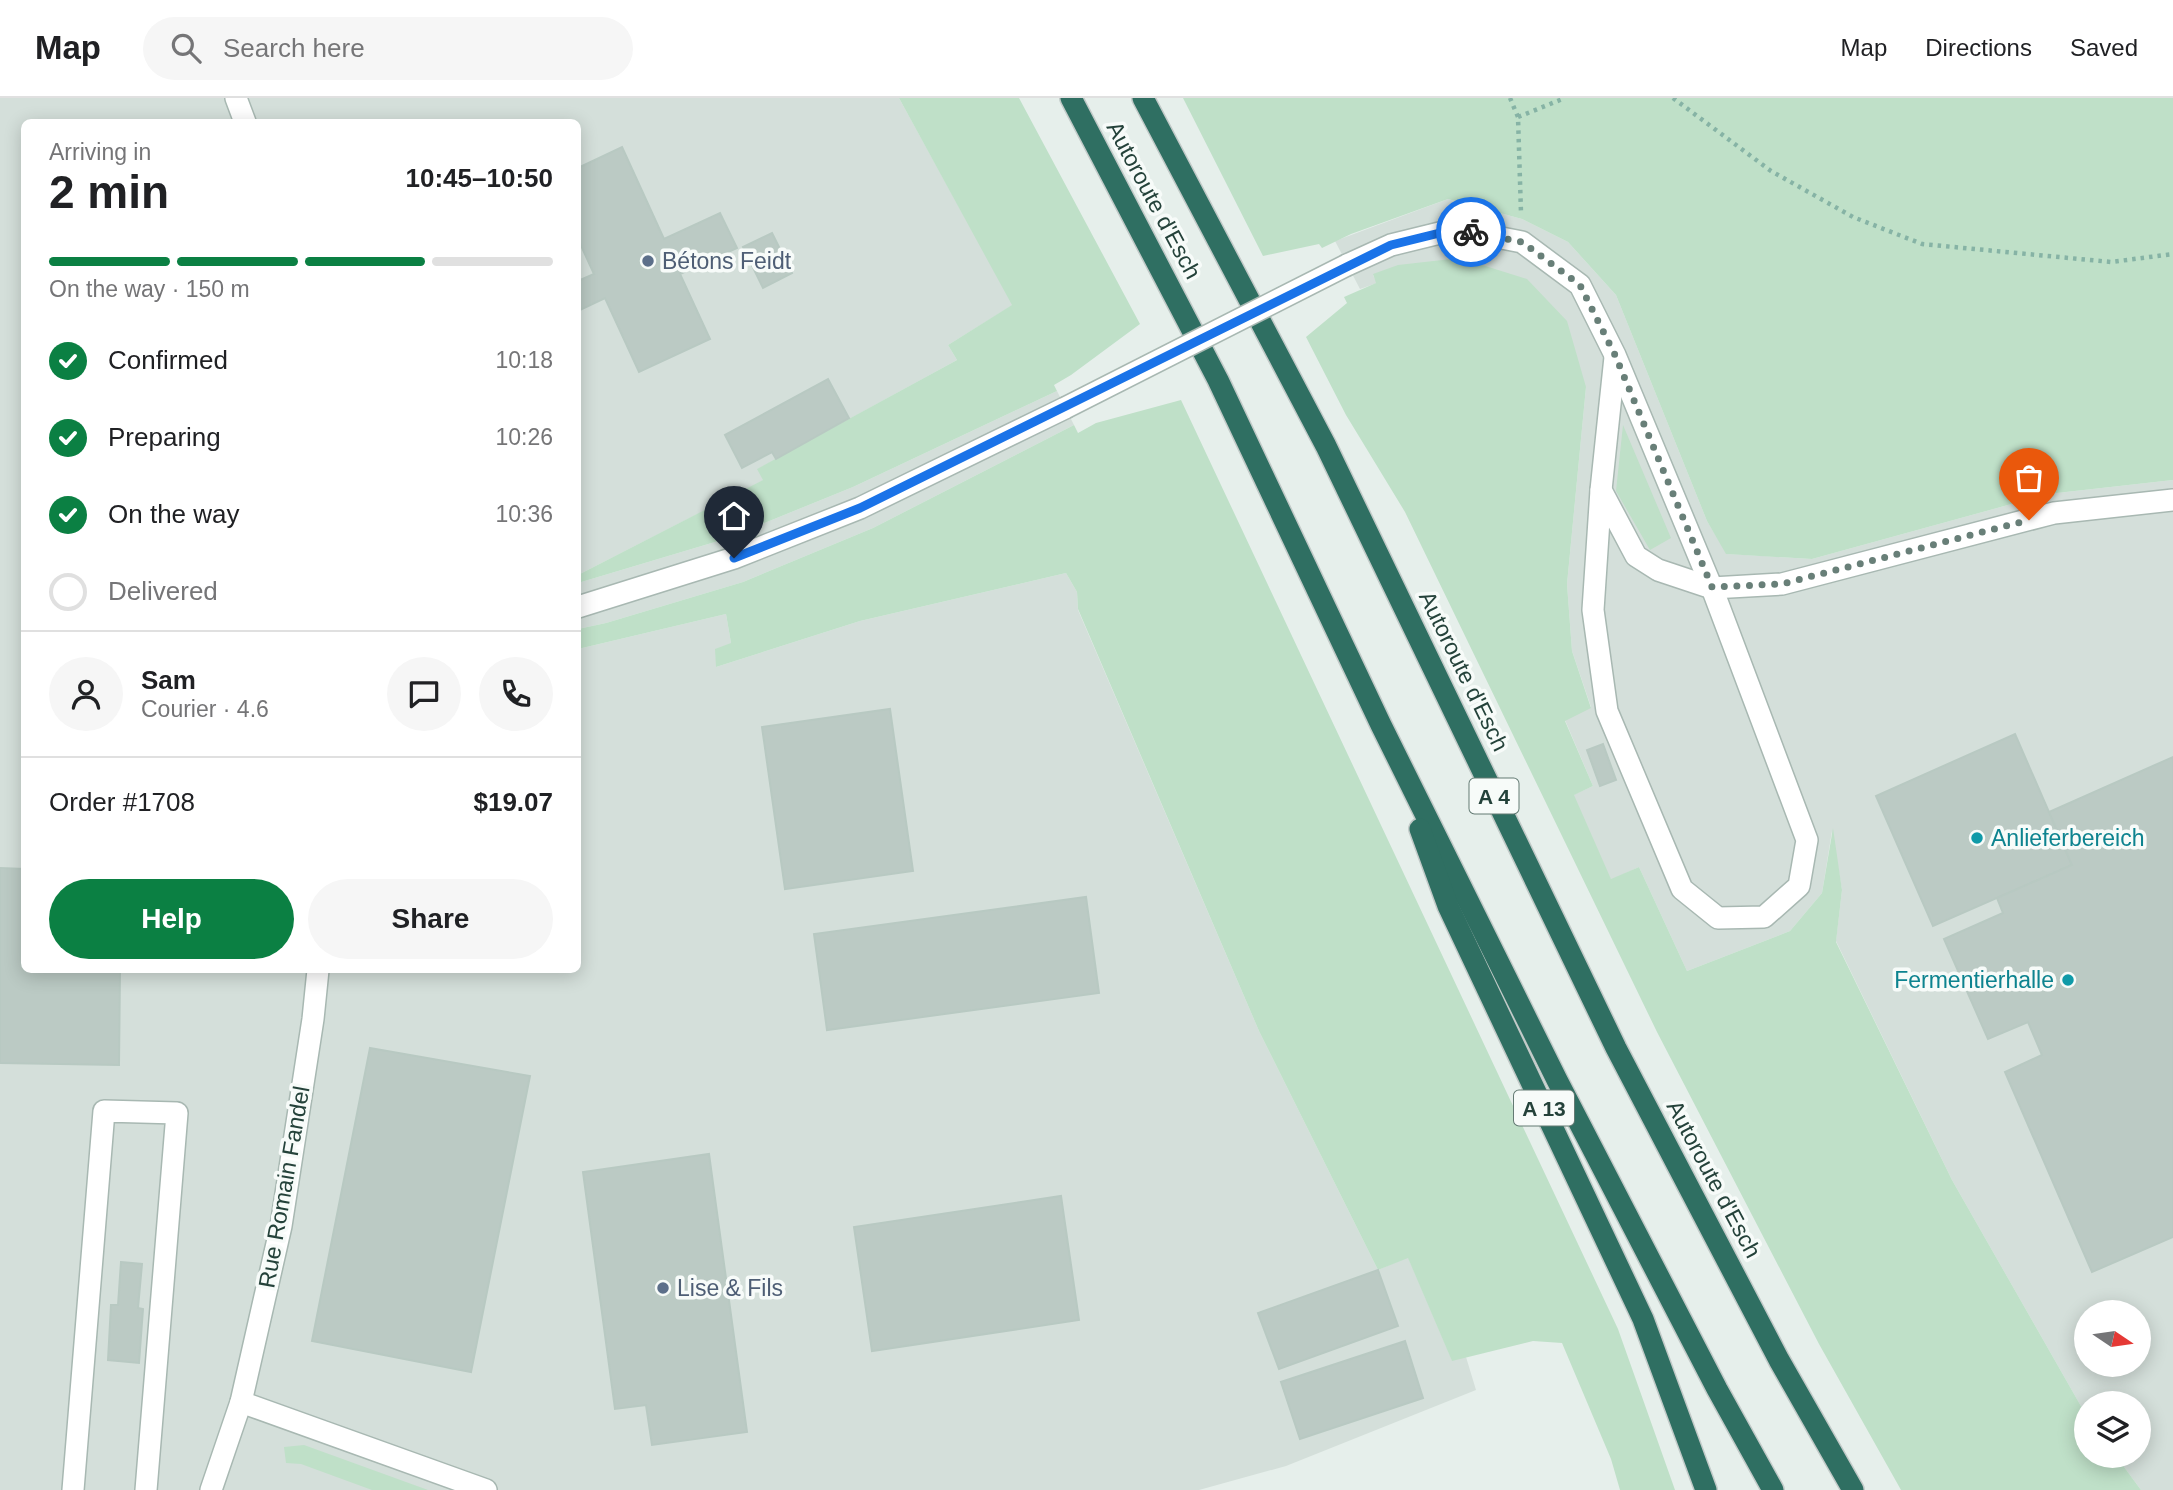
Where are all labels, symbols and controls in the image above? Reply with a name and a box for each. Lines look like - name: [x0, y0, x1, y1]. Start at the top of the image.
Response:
- search box: [143, 17, 633, 80]
- text: Map: [35, 29, 101, 66]
- icon: search: [167, 29, 205, 67]
- text: Search here: [223, 33, 365, 63]
- text: Map: [1841, 34, 1887, 61]
- text: Directions: [1925, 34, 2032, 61]
- text: Saved: [2070, 34, 2138, 61]
- street label: Autoroute d'Esch: [1102, 117, 1206, 283]
- text: Arriving in: [49, 139, 151, 165]
- text: 10:45–10:50: [406, 163, 553, 193]
- text: 2 min: [49, 166, 169, 218]
- courier: [1436, 197, 1506, 267]
- icon: bike: [1452, 213, 1490, 251]
- place label: Bétons Feidt: [662, 248, 792, 274]
- marker: Bétons Feidt: [640, 253, 656, 269]
- text: On the way · 150 m: [49, 276, 250, 302]
- icon: check: [49, 342, 87, 380]
- text: Confirmed: [108, 345, 228, 375]
- text: 10:18: [495, 347, 553, 373]
- icon: check: [49, 419, 87, 457]
- text: Preparing: [108, 422, 221, 452]
- text: 10:26: [495, 424, 553, 450]
- pin: [1999, 448, 2059, 520]
- icon: bag: [2010, 459, 2048, 497]
- pin: [704, 486, 764, 558]
- icon: check: [49, 496, 87, 534]
- icon: home: [715, 497, 753, 535]
- text: On the way: [108, 499, 240, 529]
- text: 10:36: [495, 501, 553, 527]
- text: Delivered: [108, 576, 218, 606]
- street label: Autoroute d'Esch: [1414, 587, 1514, 755]
- button: person: [49, 657, 123, 731]
- button: chat: [387, 657, 461, 731]
- button: phone: [479, 657, 553, 731]
- text: Sam: [141, 665, 196, 695]
- text: Courier · 4.6: [141, 696, 269, 722]
- road number: A 4: [1470, 778, 1518, 814]
- text: Order #1708: [49, 787, 195, 817]
- text: $19.07: [473, 787, 553, 817]
- place label: Anlieferbereich: [1991, 825, 2144, 851]
- marker: Anlieferbereich: [1969, 830, 1985, 846]
- button: Help: [49, 879, 294, 959]
- button: Share: [308, 879, 553, 959]
- place label: Fermentierhalle: [1894, 967, 2054, 993]
- marker: Fermentierhalle: [2060, 972, 2076, 988]
- street label: Rue Romain Fandel: [253, 1084, 315, 1290]
- road number: A 13: [1514, 1090, 1574, 1126]
- street label: Autoroute d'Esch: [1662, 1096, 1766, 1262]
- place label: Lise & Fils: [677, 1275, 783, 1301]
- marker: Lise & Fils: [655, 1280, 671, 1296]
- north arrow: [2074, 1300, 2151, 1377]
- map controls: [2074, 1300, 2151, 1468]
- button: layers: [2074, 1391, 2151, 1468]

